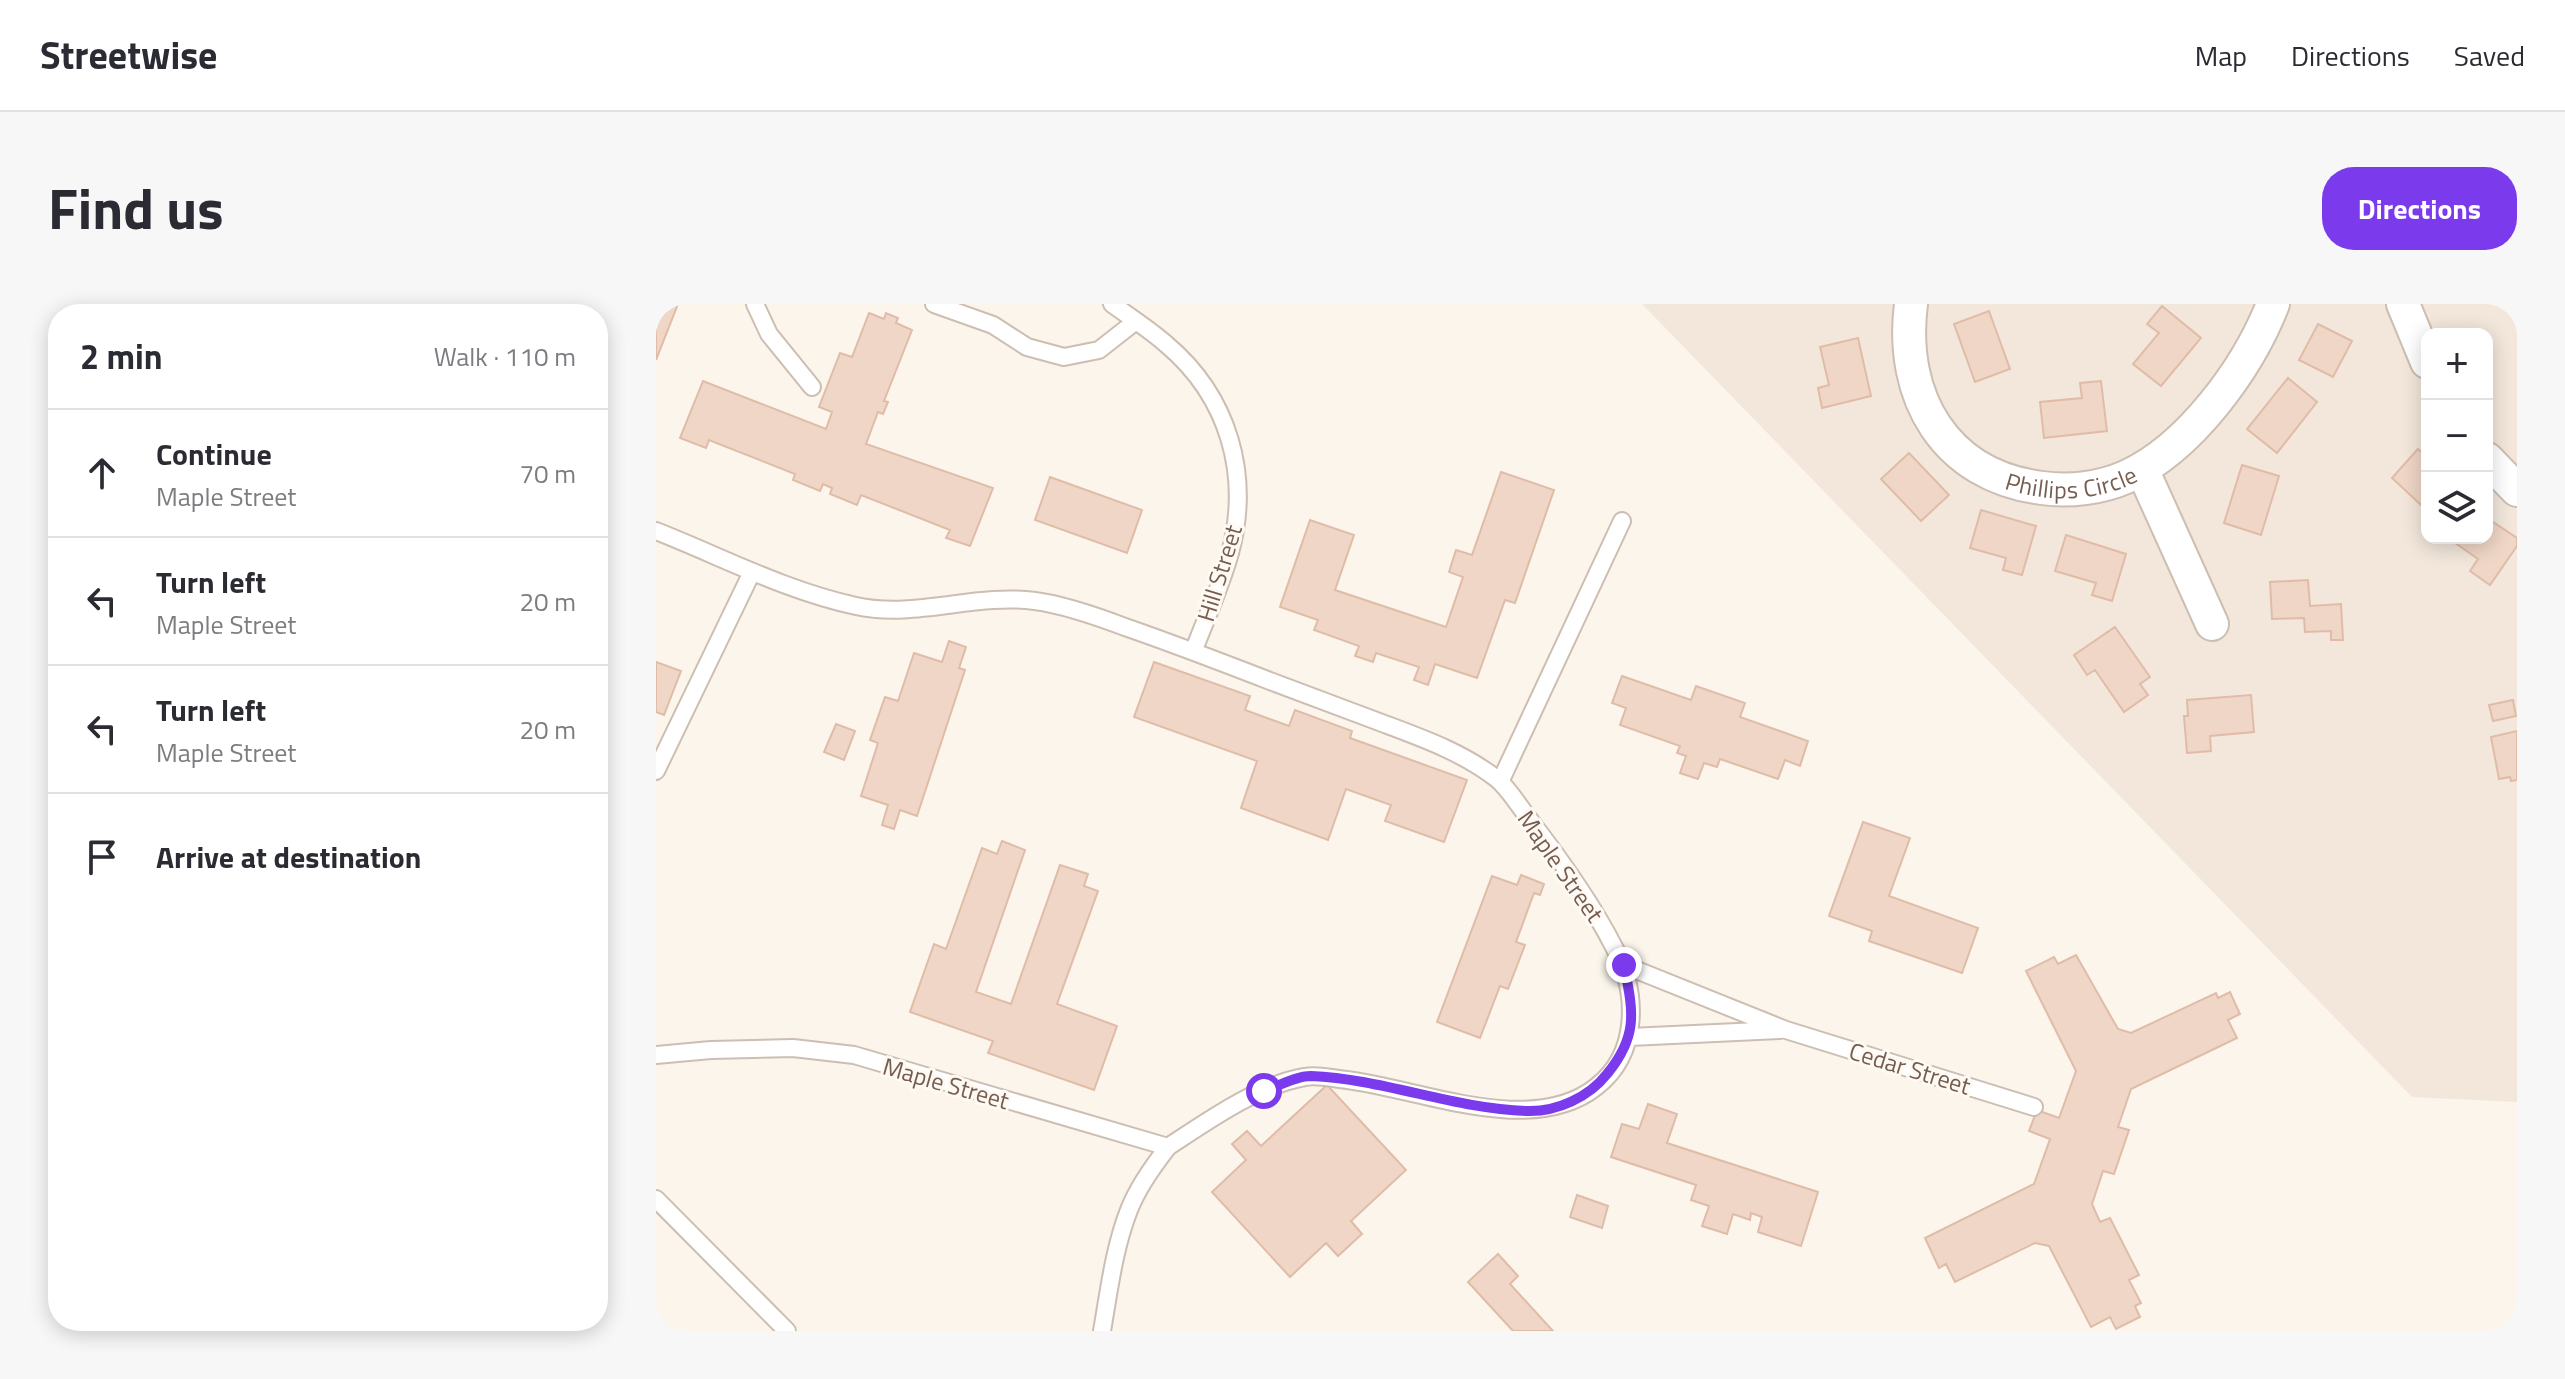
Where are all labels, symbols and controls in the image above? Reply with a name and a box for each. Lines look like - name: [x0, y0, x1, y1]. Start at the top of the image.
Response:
- text: Streetwise: [40, 26, 218, 84]
- text: Map: [2195, 34, 2247, 77]
- text: Directions: [2291, 34, 2410, 77]
- text: Saved: [2454, 34, 2525, 77]
- text: Find us: [48, 166, 224, 251]
- button: Directions: [2322, 167, 2517, 250]
- map controls: [2421, 328, 2493, 544]
- button: +: [2421, 328, 2493, 400]
- text: 2 min: [80, 330, 163, 382]
- text: Walk · 110 m: [434, 337, 576, 376]
- button: −: [2421, 400, 2493, 472]
- text: Continue: [156, 431, 272, 477]
- icon: ahead: [80, 451, 124, 495]
- text: 70 m: [519, 454, 576, 493]
- street label: Phillips Circle: [2001, 456, 2143, 508]
- button: layers: [2421, 472, 2493, 544]
- text: Maple Street: [156, 477, 296, 516]
- street label: Hill Street: [1187, 520, 1251, 626]
- text: Turn left: [156, 559, 266, 605]
- icon: left: [80, 579, 124, 623]
- text: 20 m: [519, 582, 576, 621]
- text: Maple Street: [156, 605, 296, 644]
- text: Turn left: [156, 687, 266, 733]
- icon: left: [80, 707, 124, 751]
- text: 20 m: [519, 710, 576, 749]
- text: Maple Street: [156, 733, 296, 772]
- street label: Maple Street: [1509, 803, 1613, 930]
- text: Arrive at destination: [156, 834, 421, 880]
- icon: arrive: [80, 835, 124, 879]
- route end: [1606, 947, 1642, 983]
- street label: Cedar Street: [1845, 1032, 1976, 1104]
- street label: Maple Street: [879, 1048, 1014, 1118]
- route start: [1246, 1073, 1282, 1109]

